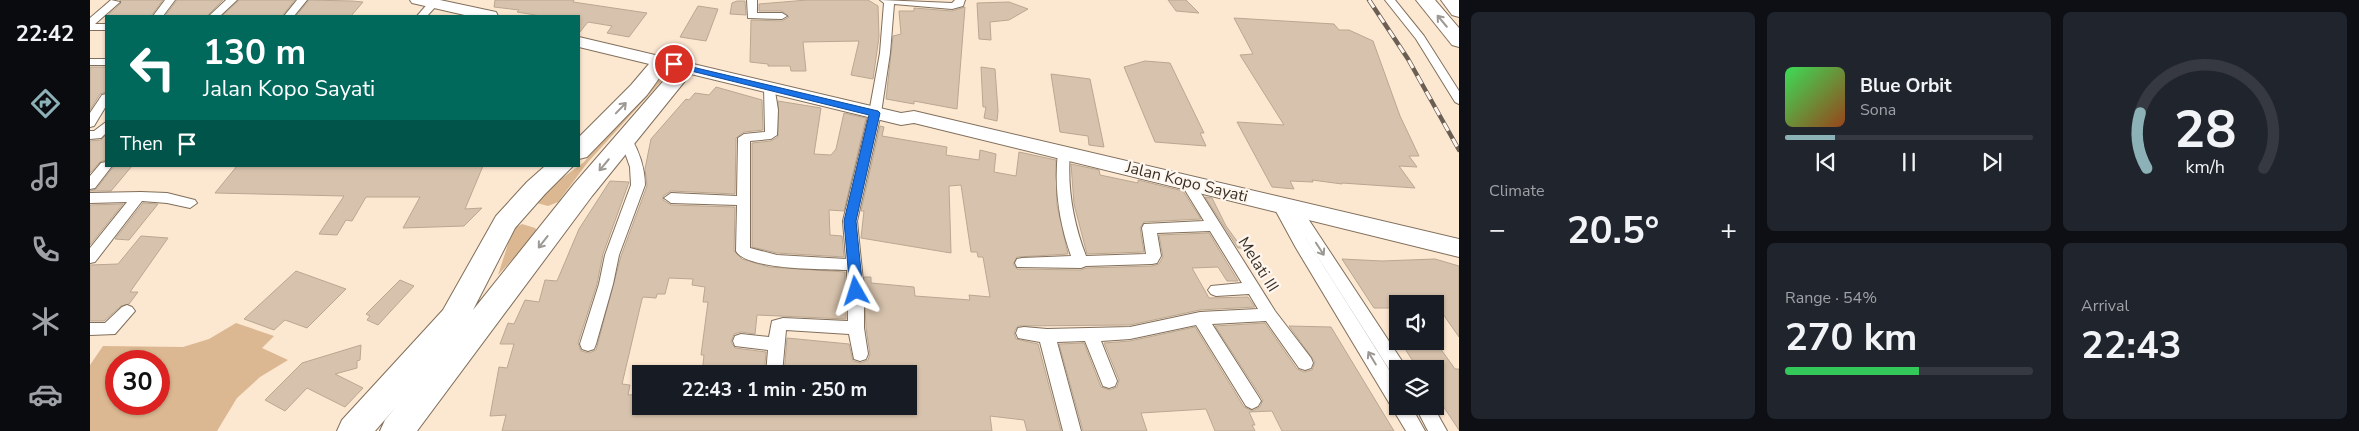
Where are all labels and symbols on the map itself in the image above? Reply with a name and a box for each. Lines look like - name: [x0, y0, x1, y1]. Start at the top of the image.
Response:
- one-way arrow: [1436, 14, 1447, 27]
- pin: [653, 43, 695, 85]
- one-way arrow: [615, 102, 627, 115]
- street label: Jalan Kopo Sayati: [1122, 156, 1250, 208]
- one-way arrow: [599, 158, 610, 171]
- street label: Melati III: [1233, 233, 1284, 296]
- one-way arrow: [537, 235, 548, 248]
- one-way arrow: [1315, 242, 1325, 256]
- position arrow: [829, 264, 881, 316]
- speed limit sign: 30: [105, 350, 170, 415]
- one-way arrow: [1367, 352, 1377, 366]

